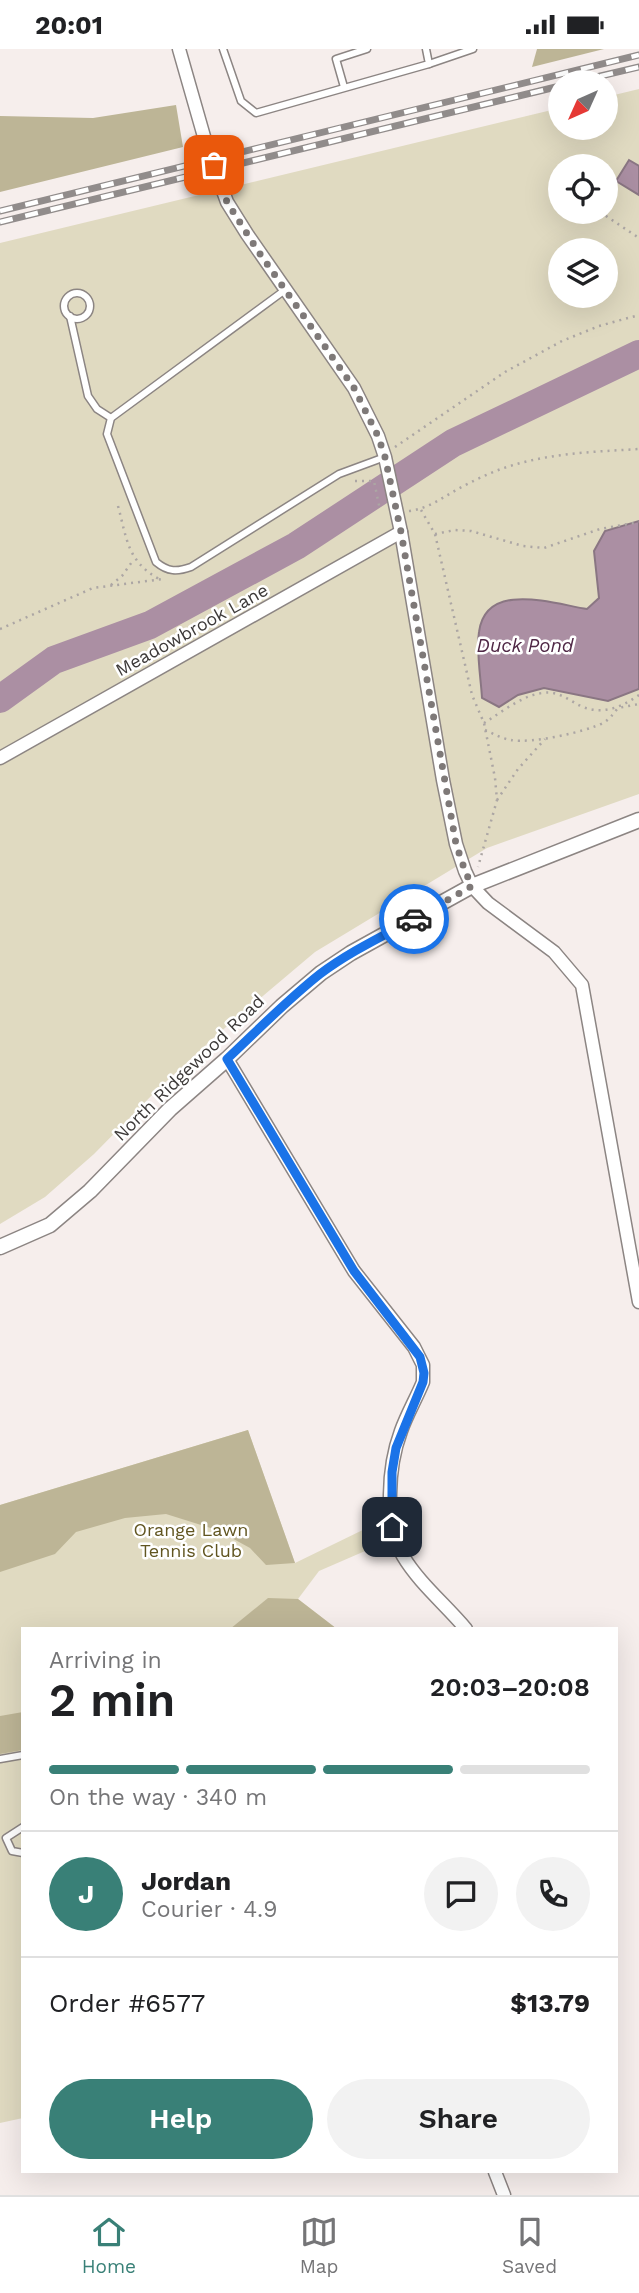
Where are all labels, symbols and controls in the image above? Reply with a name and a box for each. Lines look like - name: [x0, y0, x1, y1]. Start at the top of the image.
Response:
- text: 20:01: [35, 10, 103, 40]
- north arrow: [548, 70, 618, 140]
- map controls: [548, 70, 618, 308]
- pin: [184, 135, 244, 195]
- icon: bag: [195, 146, 233, 184]
- button: locate: [548, 154, 618, 224]
- button: layers: [548, 238, 618, 308]
- street label: Meadowbrook Lane: [112, 579, 272, 680]
- water label: Duck Pond: [476, 634, 575, 657]
- courier: [379, 884, 449, 954]
- icon: car: [395, 900, 433, 938]
- street label: North Ridgewood Road: [109, 990, 268, 1145]
- pin: [362, 1497, 422, 1557]
- icon: home: [373, 1508, 411, 1546]
- park label: Orange Lawn Tennis Club: [134, 1519, 248, 1561]
- text: Arriving in: [49, 1647, 162, 1674]
- text: 20:03–20:08: [430, 1672, 590, 1702]
- text: 2 min: [49, 1673, 175, 1727]
- text: On the way · 340 m: [49, 1784, 267, 1811]
- button: chat: [424, 1857, 498, 1931]
- button: phone: [516, 1857, 590, 1931]
- text: Jordan: [141, 1866, 231, 1896]
- text: J: [78, 1879, 94, 1909]
- text: Courier · 4.9: [141, 1896, 277, 1923]
- text: Order #6577: [49, 1988, 205, 2018]
- text: $13.79: [510, 1988, 590, 2018]
- button: Help: [49, 2079, 313, 2159]
- button: Share: [327, 2079, 590, 2159]
- tab: Home: [82, 2213, 136, 2278]
- tab: Map: [300, 2213, 338, 2278]
- tab: Saved: [502, 2213, 557, 2278]

